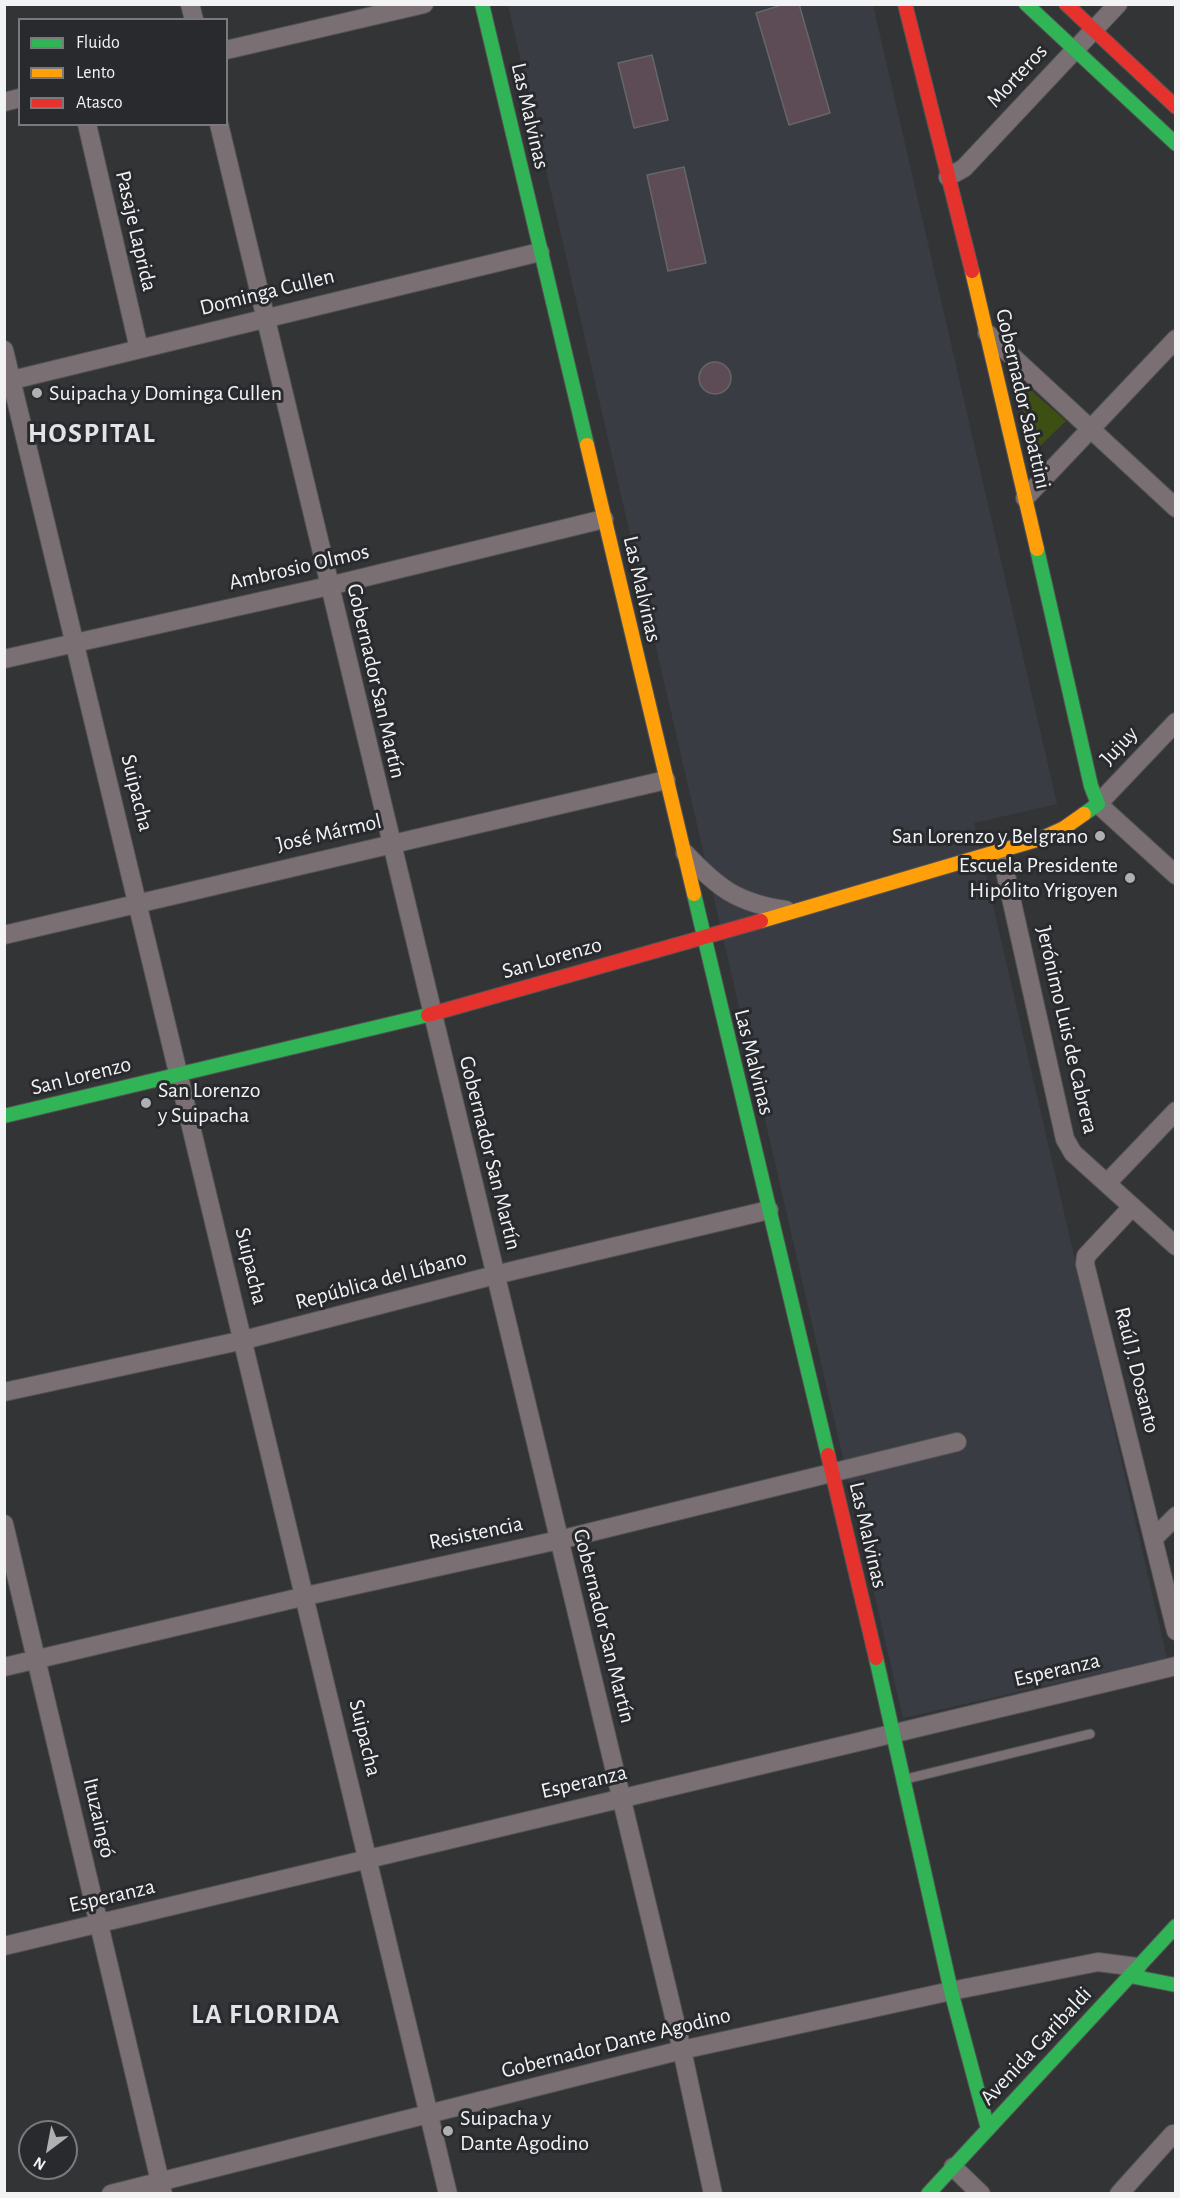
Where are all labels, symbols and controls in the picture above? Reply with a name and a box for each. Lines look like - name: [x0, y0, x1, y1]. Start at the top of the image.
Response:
- legend: [18, 18, 228, 126]
- text: Fluido: [76, 34, 120, 52]
- street label: Morteros: [981, 39, 1053, 113]
- street label: Las Malvinas: [505, 60, 555, 172]
- text: Lento: [76, 64, 115, 82]
- text: Atasco: [76, 94, 123, 112]
- street label: Pasaje Laprida: [109, 168, 163, 294]
- street label: Dominga Cullen: [197, 262, 337, 322]
- street label: Gobernador Sabattini: [989, 306, 1057, 492]
- place label: Suipacha y Dominga Cullen: [49, 380, 282, 406]
- marker: Suipacha y Dominga Cullen: [30, 386, 44, 400]
- district label: HOSPITAL: [28, 417, 156, 451]
- street label: Las Malvinas: [617, 533, 667, 645]
- street label: Ambrosio Olmos: [226, 538, 372, 596]
- street label: Gobernador San Martín: [341, 581, 411, 781]
- street label: Jujuy: [1094, 721, 1144, 771]
- street label: Suipacha: [115, 752, 159, 834]
- street label: José Mármol: [274, 808, 384, 858]
- place label: San Lorenzo y Belgrano: [892, 823, 1088, 849]
- marker: San Lorenzo y Belgrano: [1093, 829, 1107, 843]
- place label: Escuela Presidente Hipólito Yrigoyen: [959, 852, 1118, 903]
- marker: Escuela Presidente Hipólito Yrigoyen: [1123, 871, 1137, 885]
- street label: Jerónimo Luis de Cabrera: [1030, 924, 1104, 1136]
- street label: San Lorenzo: [499, 931, 605, 985]
- street label: Las Malvinas: [728, 1006, 780, 1118]
- street label: San Lorenzo: [28, 1051, 134, 1101]
- street label: Gobernador San Martín: [453, 1053, 527, 1253]
- place label: San Lorenzo y Suipacha: [158, 1077, 260, 1128]
- marker: San Lorenzo y Suipacha: [139, 1096, 153, 1110]
- street label: Suipacha: [229, 1225, 273, 1307]
- street label: República del Líbano: [292, 1244, 470, 1316]
- street label: Raúl J. Dosanto: [1109, 1304, 1165, 1436]
- street label: Las Malvinas: [843, 1479, 893, 1591]
- street label: Resistencia: [427, 1510, 525, 1556]
- street label: Gobernador San Martín: [567, 1526, 641, 1726]
- street label: Esperanza: [1011, 1647, 1103, 1693]
- street label: Suipacha: [343, 1697, 387, 1779]
- street label: Esperanza: [538, 1759, 630, 1805]
- street label: Ituzaingó: [77, 1775, 121, 1861]
- street label: Esperanza: [66, 1873, 158, 1919]
- street label: Avenida Garibaldi: [974, 1981, 1098, 2111]
- district label: LA FLORIDA: [191, 1998, 341, 2032]
- street label: Gobernador Dante Agodino: [499, 2002, 733, 2084]
- place label: Suipacha y Dante Agodino: [460, 2105, 589, 2156]
- north arrow: [18, 2120, 78, 2180]
- marker: Suipacha y Dante Agodino: [441, 2124, 455, 2138]
- text: N: [31, 2154, 48, 2173]

